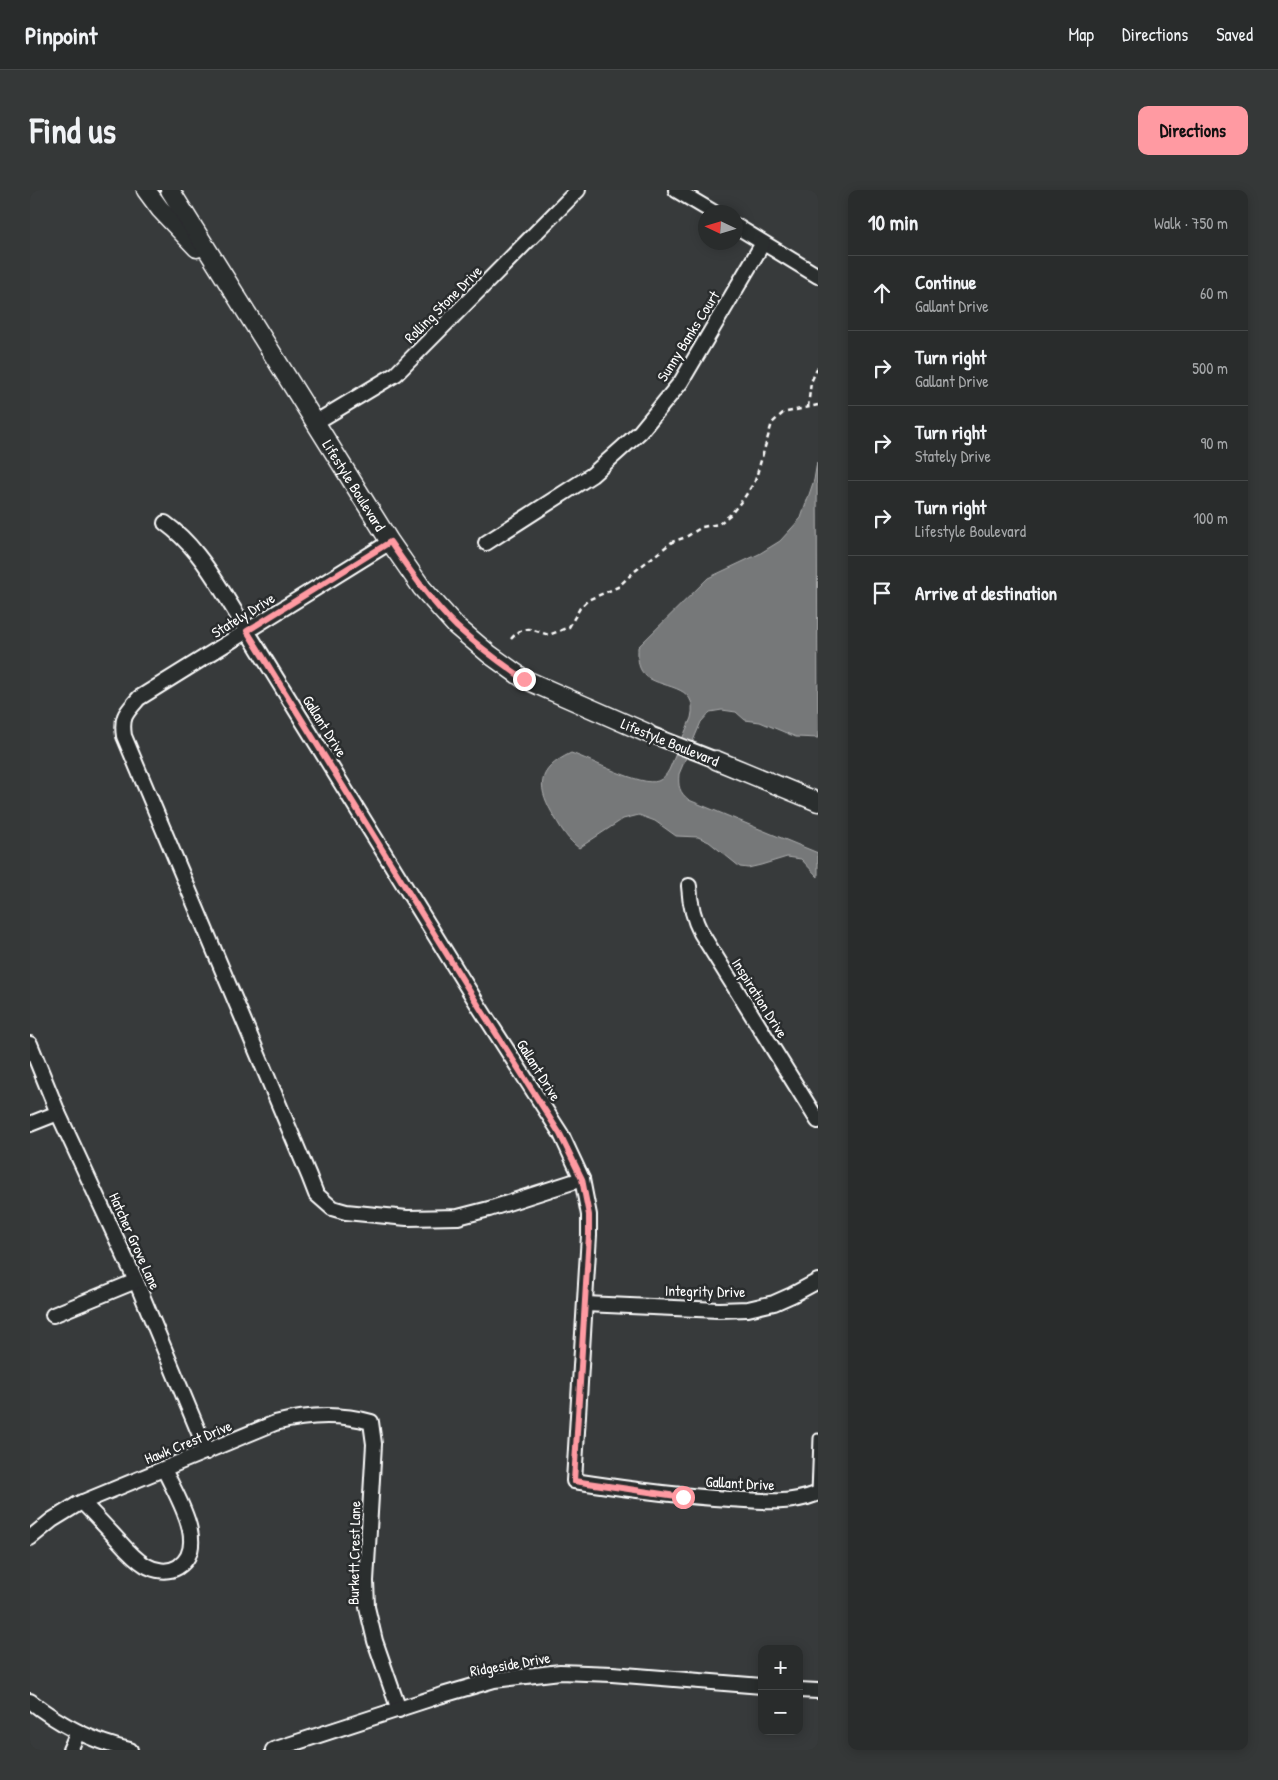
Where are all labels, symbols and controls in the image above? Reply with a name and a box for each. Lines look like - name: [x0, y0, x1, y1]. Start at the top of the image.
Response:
- text: Pinpoint: [25, 19, 97, 51]
- text: Map: [1069, 22, 1094, 47]
- text: Directions: [1122, 22, 1188, 47]
- text: Saved: [1216, 22, 1253, 47]
- button: Directions: [1138, 106, 1248, 155]
- text: Find us: [30, 107, 116, 154]
- north arrow: [698, 205, 743, 250]
- text: 10 min: [868, 208, 918, 237]
- text: Walk · 750 m: [1154, 212, 1228, 234]
- street label: Rolling Stone Drive: [399, 260, 487, 348]
- text: Continue: [915, 269, 976, 295]
- icon: ahead: [868, 279, 896, 307]
- text: 60 m: [1200, 282, 1228, 304]
- street label: Sunny Banks Court: [652, 286, 725, 385]
- text: Gallant Drive: [915, 295, 989, 317]
- text: Turn right: [915, 344, 986, 370]
- icon: right: [868, 354, 896, 382]
- text: 500 m: [1192, 357, 1228, 379]
- text: Gallant Drive: [915, 370, 989, 392]
- text: Turn right: [915, 419, 986, 445]
- icon: right: [868, 429, 896, 457]
- text: 90 m: [1200, 432, 1228, 454]
- street label: Lifestyle Boulevard: [318, 435, 391, 535]
- text: Stately Drive: [915, 445, 991, 467]
- text: Turn right: [915, 494, 986, 520]
- icon: right: [868, 504, 896, 532]
- text: 100 m: [1193, 507, 1228, 529]
- text: Lifestyle Boulevard: [915, 520, 1026, 542]
- icon: arrive: [868, 579, 896, 607]
- text: Arrive at destination: [915, 580, 1057, 606]
- street label: Stately Drive: [207, 587, 279, 643]
- route end: [513, 668, 536, 691]
- street label: Gallant Drive: [298, 691, 352, 761]
- street label: Lifestyle Boulevard: [618, 713, 722, 771]
- street label: Inspiration Drive: [727, 954, 793, 1042]
- street label: Gallant Drive: [512, 1035, 566, 1105]
- street label: Hatcher Grove Lane: [104, 1189, 166, 1293]
- street label: Integrity Drive: [665, 1280, 745, 1302]
- street label: Hawk Crest Drive: [141, 1415, 235, 1469]
- street label: Gallant Drive: [705, 1471, 775, 1495]
- route start: [672, 1486, 695, 1509]
- street label: Burkett Crest Lane: [343, 1501, 365, 1605]
- map controls: [758, 1645, 803, 1735]
- button: +: [758, 1645, 803, 1690]
- street label: Ridgeside Drive: [468, 1647, 552, 1681]
- button: −: [758, 1690, 803, 1735]

